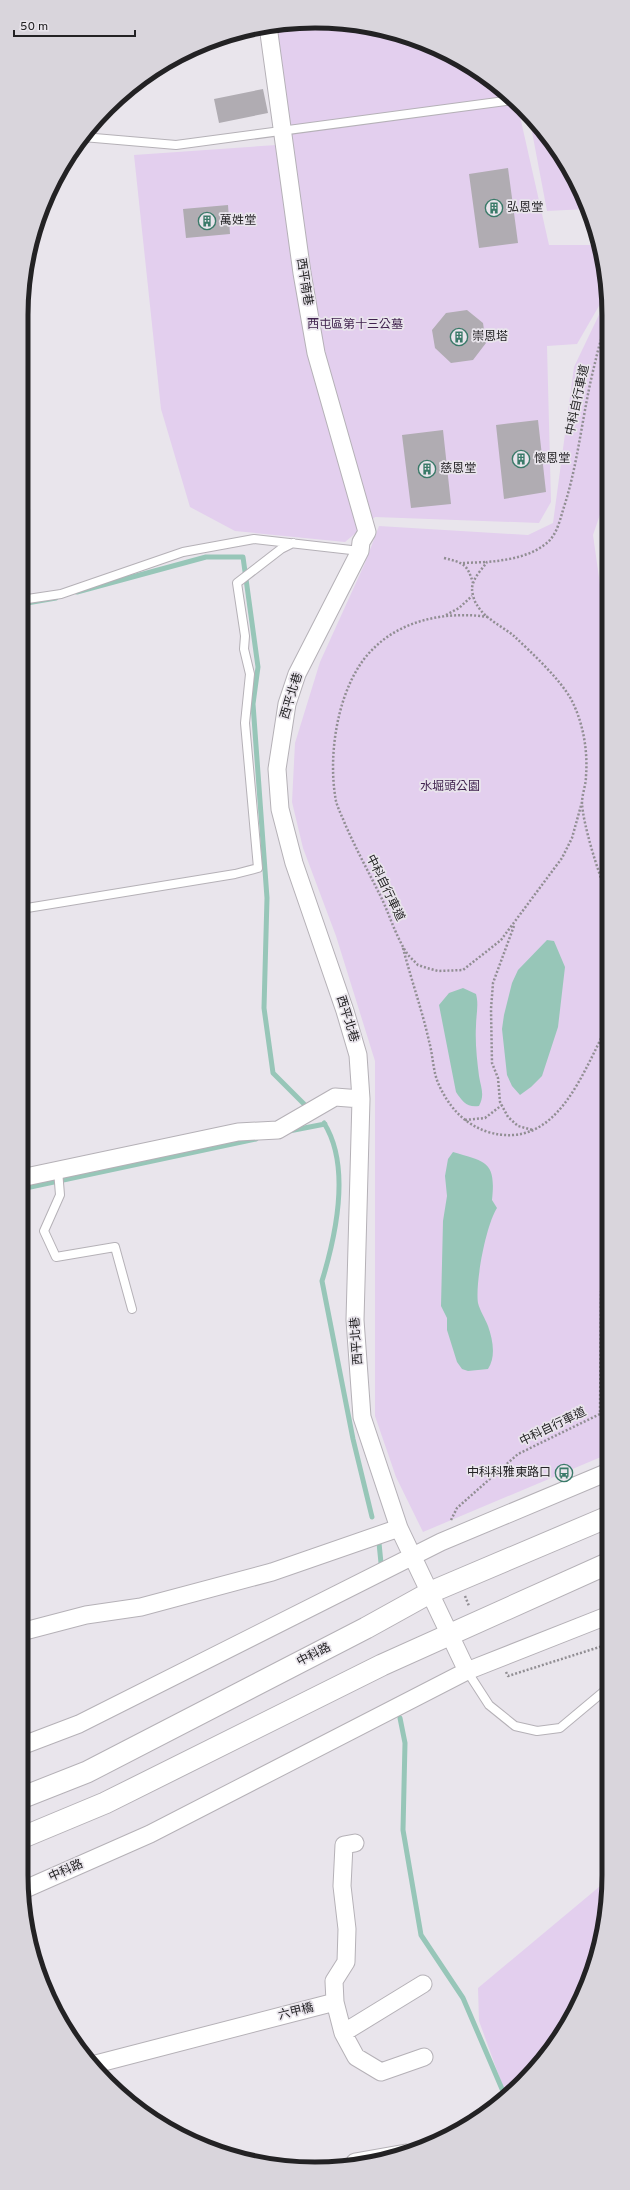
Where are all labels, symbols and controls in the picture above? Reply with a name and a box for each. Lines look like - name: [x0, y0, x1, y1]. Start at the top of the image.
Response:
- scale bar: [14, 12, 135, 38]
- text: 50 m: [20, 19, 48, 35]
- building icon: 弘恩堂: [484, 198, 504, 218]
- place label: 弘恩堂: [507, 200, 543, 216]
- building icon: 萬姓堂: [197, 211, 217, 231]
- place label: 萬姓堂: [220, 213, 256, 229]
- street label: 西平南巷: [292, 257, 316, 307]
- park label: 西屯區第十三公墓: [307, 317, 403, 333]
- building icon: 崇恩塔: [449, 327, 469, 347]
- place label: 崇恩塔: [472, 329, 508, 345]
- street label: 中科自行車道: [563, 363, 593, 437]
- building icon: 懷恩堂: [511, 449, 531, 469]
- place label: 懷恩堂: [534, 451, 570, 467]
- building icon: 慈恩堂: [417, 459, 437, 479]
- place label: 慈恩堂: [440, 461, 476, 477]
- street label: 西平北巷: [277, 671, 307, 721]
- park label: 水堀頭公園: [420, 779, 480, 795]
- street label: 中科自行車道: [362, 852, 408, 924]
- street label: 西平北巷: [332, 994, 362, 1044]
- street label: 西平北巷: [347, 1316, 367, 1366]
- street label: 中科自行車道: [517, 1404, 589, 1450]
- bus stop icon: 中科科雅東路口: [554, 1463, 574, 1483]
- place label: 中科科雅東路口: [467, 1465, 551, 1481]
- street label: 中科路: [294, 1640, 334, 1670]
- street label: 中科路: [46, 1856, 86, 1886]
- street label: 六甲橋: [277, 2000, 315, 2024]

